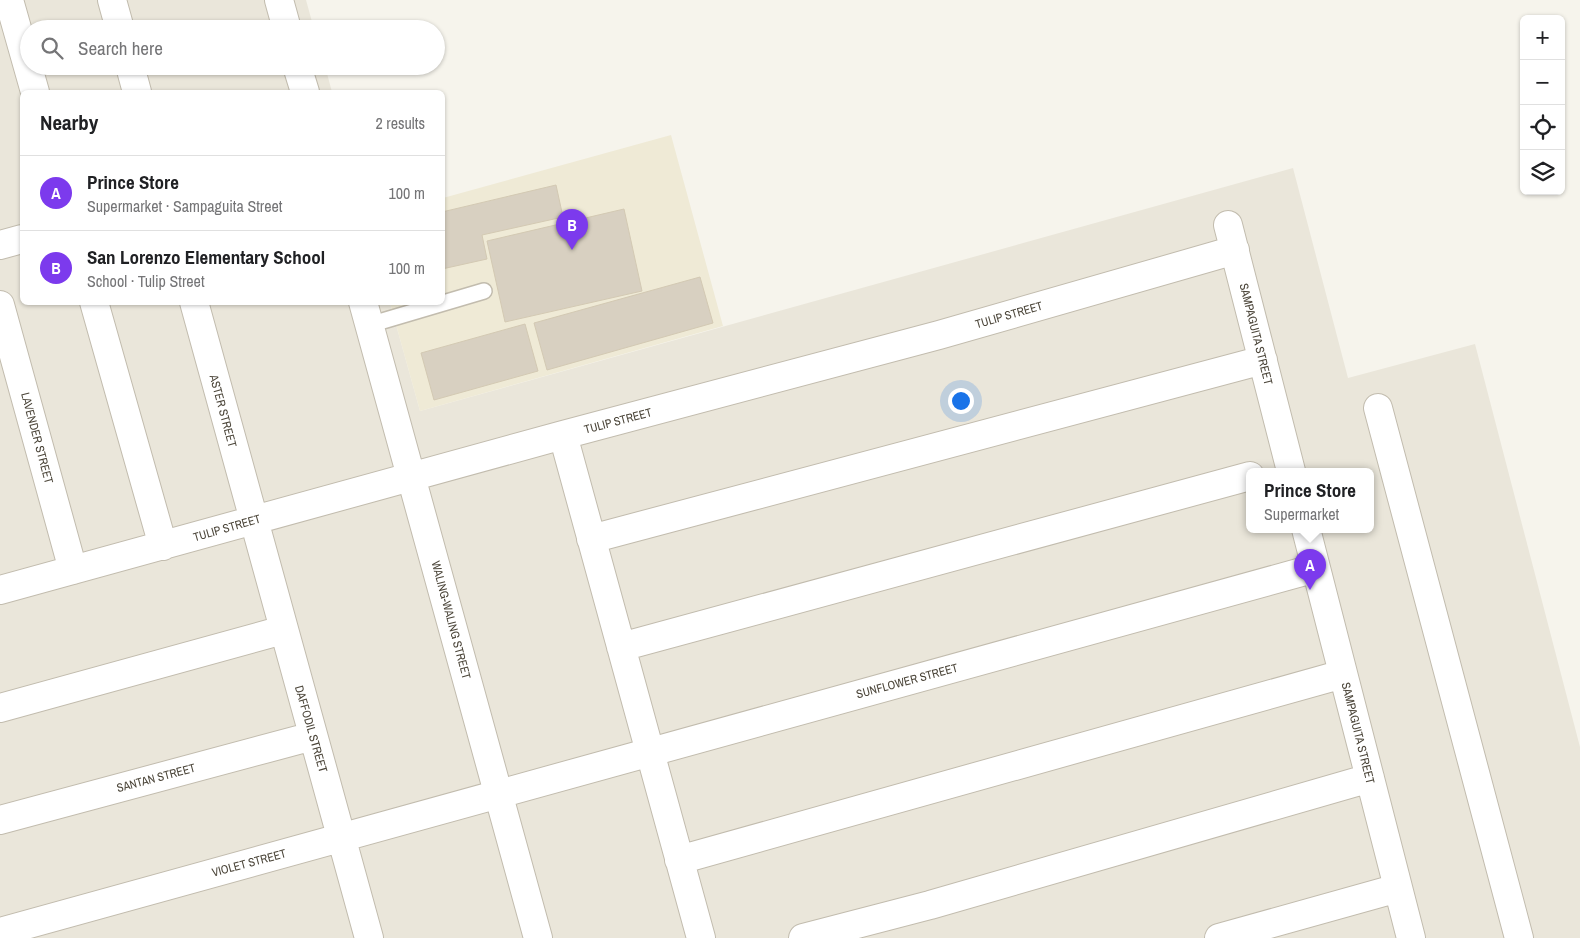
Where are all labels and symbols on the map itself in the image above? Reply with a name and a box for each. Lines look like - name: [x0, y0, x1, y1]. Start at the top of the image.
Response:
- pin: B: [556, 209, 588, 250]
- street label: SAMPAGUITA STREET: [1236, 282, 1276, 386]
- street label: TULIP STREET: [973, 298, 1045, 332]
- street label: ASTER STREET: [205, 372, 240, 449]
- your location: [948, 388, 974, 414]
- street label: LAVENDER STREET: [17, 391, 57, 485]
- street label: TULIP STREET: [582, 404, 654, 438]
- street label: TULIP STREET: [191, 511, 263, 545]
- pin: A: [1294, 549, 1326, 590]
- street label: WALING-WALING STREET: [428, 559, 474, 681]
- street label: SUNFLOWER STREET: [854, 660, 960, 702]
- street label: SAMPAGUITA STREET: [1338, 681, 1378, 785]
- street label: DAFFODIL STREET: [291, 684, 331, 774]
- street label: SANTAN STREET: [115, 760, 197, 796]
- street label: VIOLET STREET: [210, 845, 288, 881]

